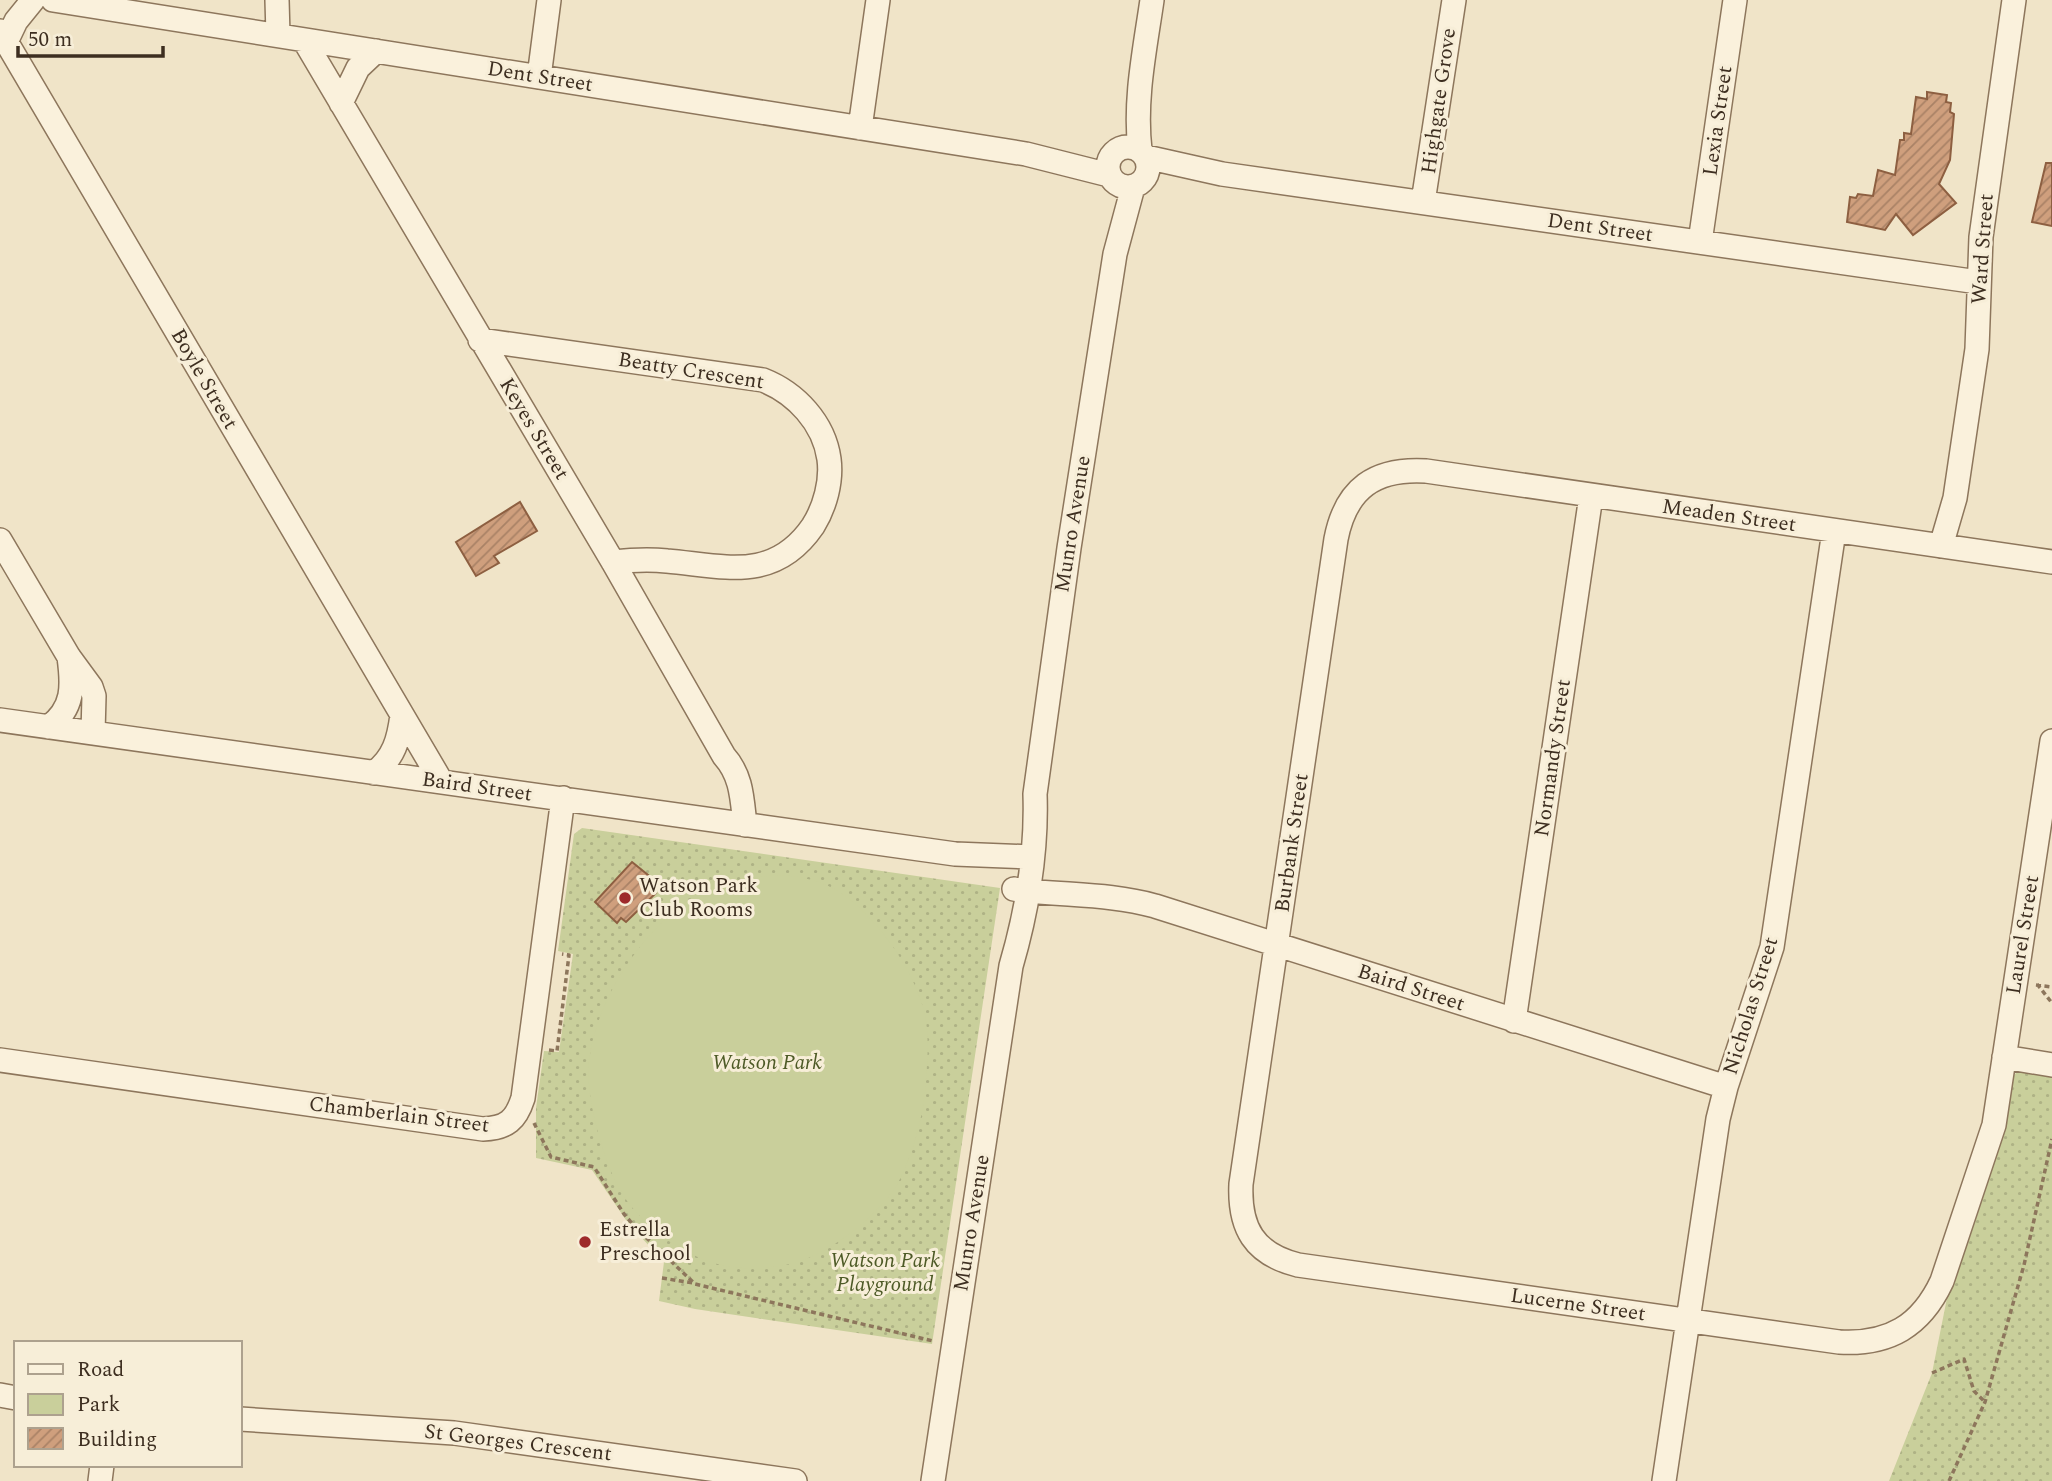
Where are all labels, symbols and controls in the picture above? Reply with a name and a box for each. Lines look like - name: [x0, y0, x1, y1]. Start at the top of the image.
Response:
- scale bar: [18, 14, 163, 58]
- text: 50 m: [28, 24, 72, 56]
- street label: Highgate Grove: [1413, 26, 1465, 176]
- street label: Dent Street: [485, 53, 595, 101]
- street label: Lexia Street: [1694, 64, 1742, 178]
- street label: Ward Street: [1963, 193, 2003, 305]
- street label: Dent Street: [1545, 205, 1655, 251]
- street label: Boyle Street: [162, 322, 246, 436]
- street label: Beatty Crescent: [616, 344, 766, 398]
- street label: Keyes Street: [491, 372, 577, 486]
- street label: Munro Avenue: [1046, 453, 1100, 595]
- street label: Meaden Street: [1660, 491, 1798, 541]
- street label: Normandy Street: [1526, 677, 1580, 839]
- street label: Baird Street: [420, 763, 534, 811]
- street label: Burbank Street: [1266, 771, 1318, 915]
- place label: Watson Park Club Rooms: [639, 870, 758, 926]
- street label: Laurel Street: [1998, 873, 2048, 997]
- marker: Watson Park Club Rooms: [617, 890, 633, 906]
- street label: Nicholas Street: [1715, 933, 1787, 1079]
- street label: Baird Street: [1353, 956, 1469, 1020]
- park label: Watson Park: [712, 1047, 822, 1079]
- street label: Chamberlain Street: [307, 1088, 491, 1142]
- street label: Munro Avenue: [945, 1152, 999, 1294]
- place label: Estrella Preschool: [599, 1214, 691, 1270]
- marker: Estrella Preschool: [577, 1234, 593, 1250]
- park label: Watson Park Playground: [830, 1245, 940, 1301]
- street label: Lucerne Street: [1508, 1280, 1648, 1330]
- legend: [14, 1341, 242, 1467]
- text: Road: [77, 1354, 124, 1386]
- text: Park: [77, 1389, 121, 1421]
- street label: St Georges Crescent: [423, 1416, 613, 1470]
- text: Building: [77, 1424, 157, 1456]

